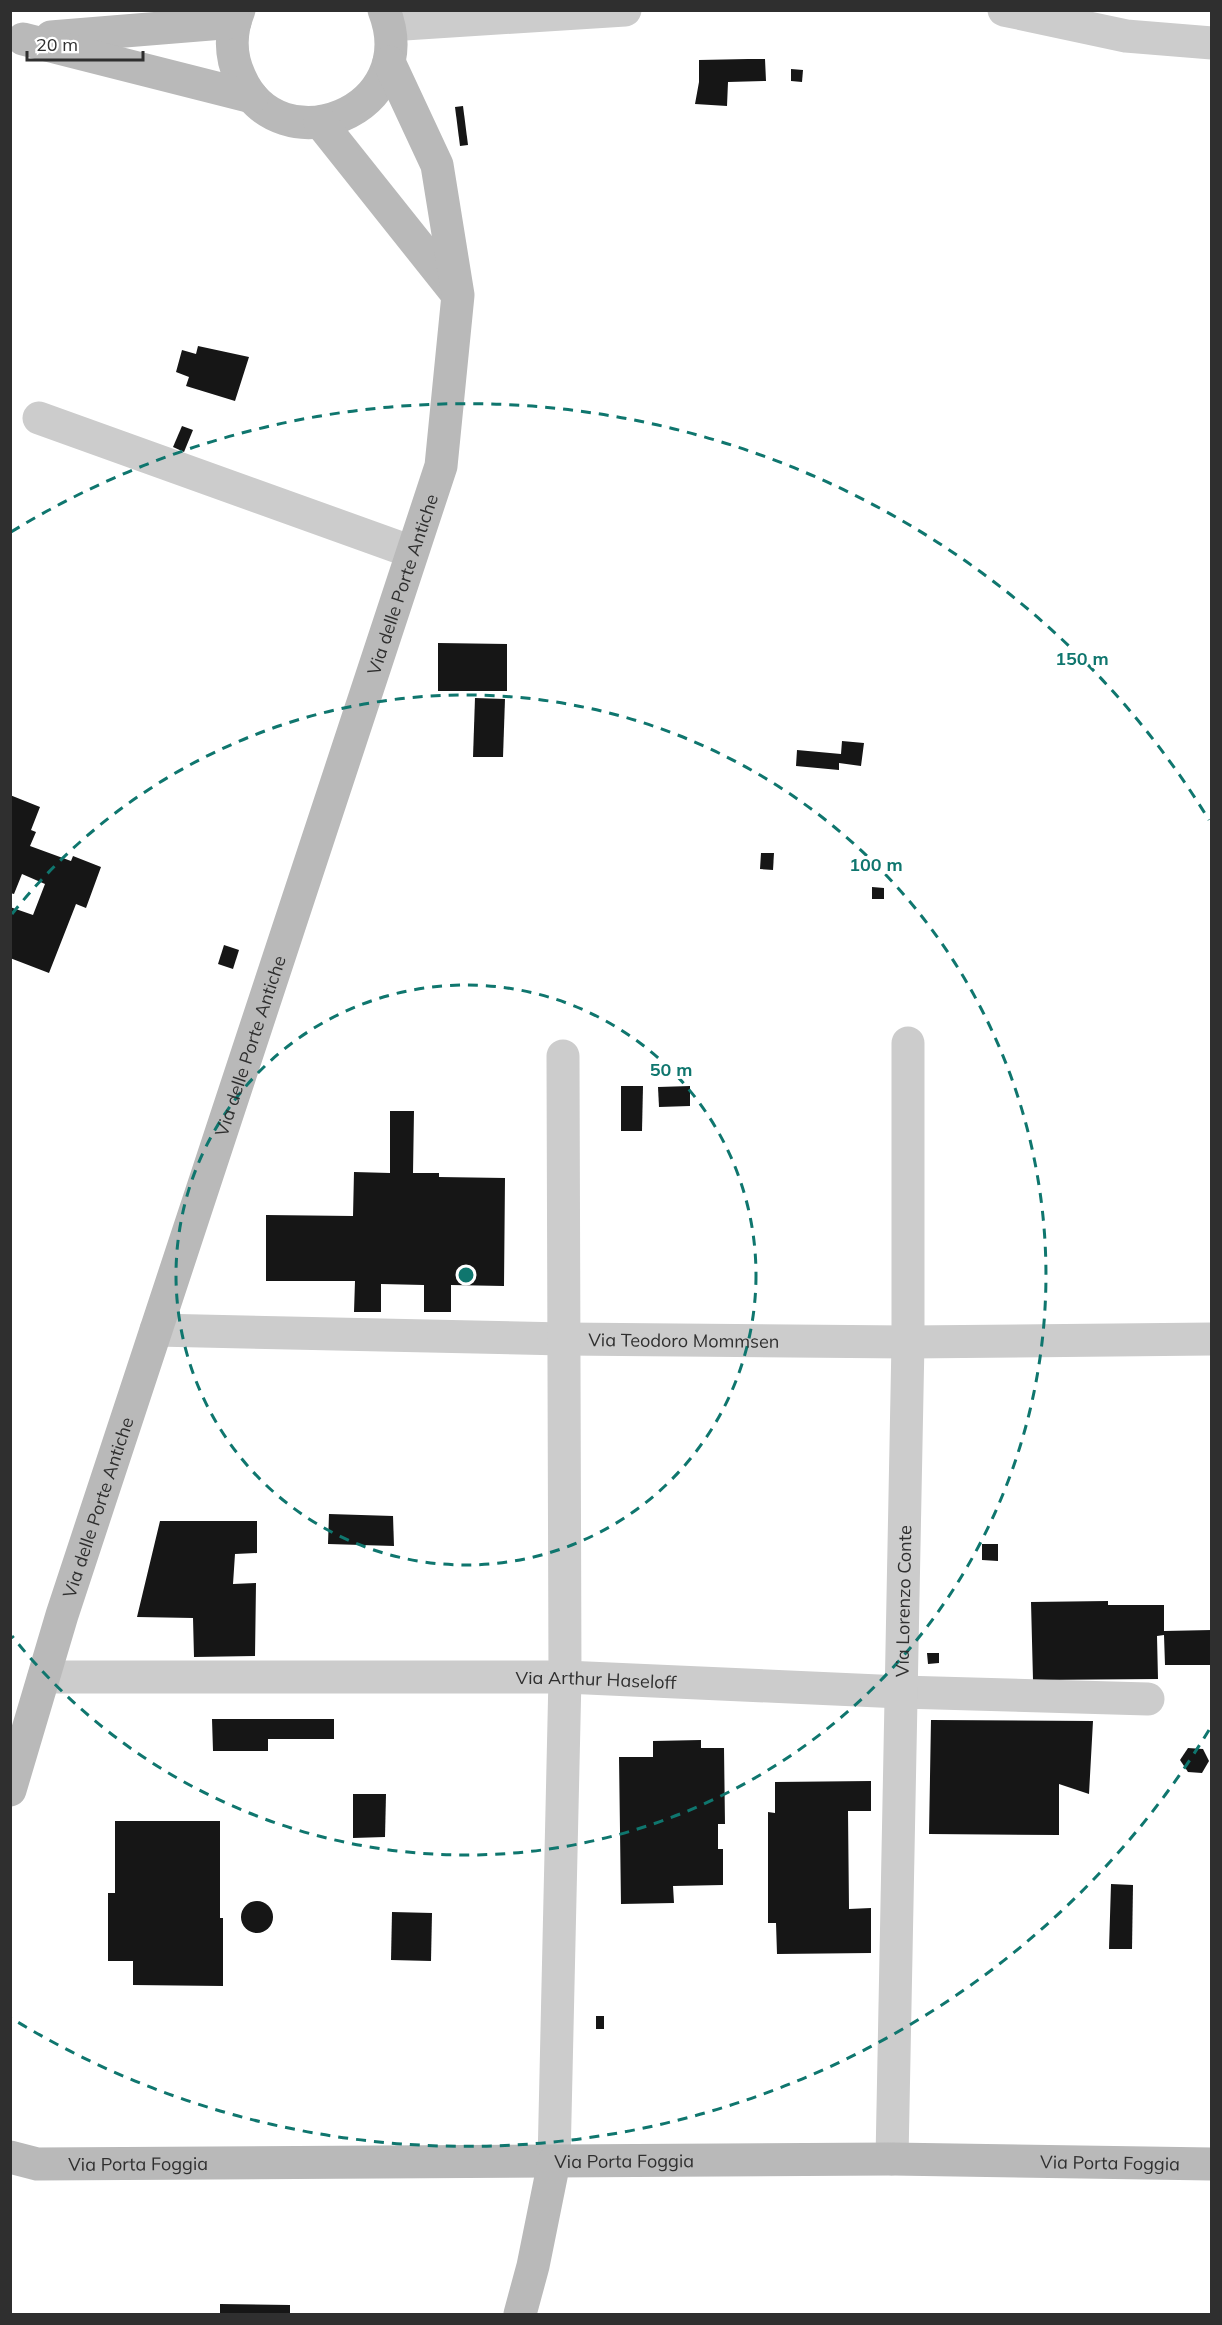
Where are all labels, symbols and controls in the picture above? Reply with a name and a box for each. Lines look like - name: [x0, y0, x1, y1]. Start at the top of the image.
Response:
- scale bar: [27, 24, 142, 62]
- text: 20 m: [36, 33, 78, 56]
- street label: Via delle Porte Antiche: [361, 491, 443, 678]
- text: 150 m: [1055, 647, 1109, 670]
- text: 100 m: [849, 853, 903, 876]
- street label: Via delle Porte Antiche: [209, 952, 290, 1139]
- text: 50 m: [650, 1058, 692, 1081]
- centre of rings: [456, 1265, 476, 1285]
- street label: Via Teodoro Mommsen: [588, 1328, 780, 1352]
- street label: Via delle Porte Antiche: [57, 1414, 138, 1601]
- street label: Via Lorenzo Conte: [890, 1525, 916, 1677]
- street label: Via Arthur Haseloff: [516, 1666, 678, 1693]
- street label: Via Porta Foggia: [554, 2149, 694, 2172]
- street label: Via Porta Foggia: [1040, 2150, 1180, 2175]
- street label: Via Porta Foggia: [68, 2152, 208, 2175]

